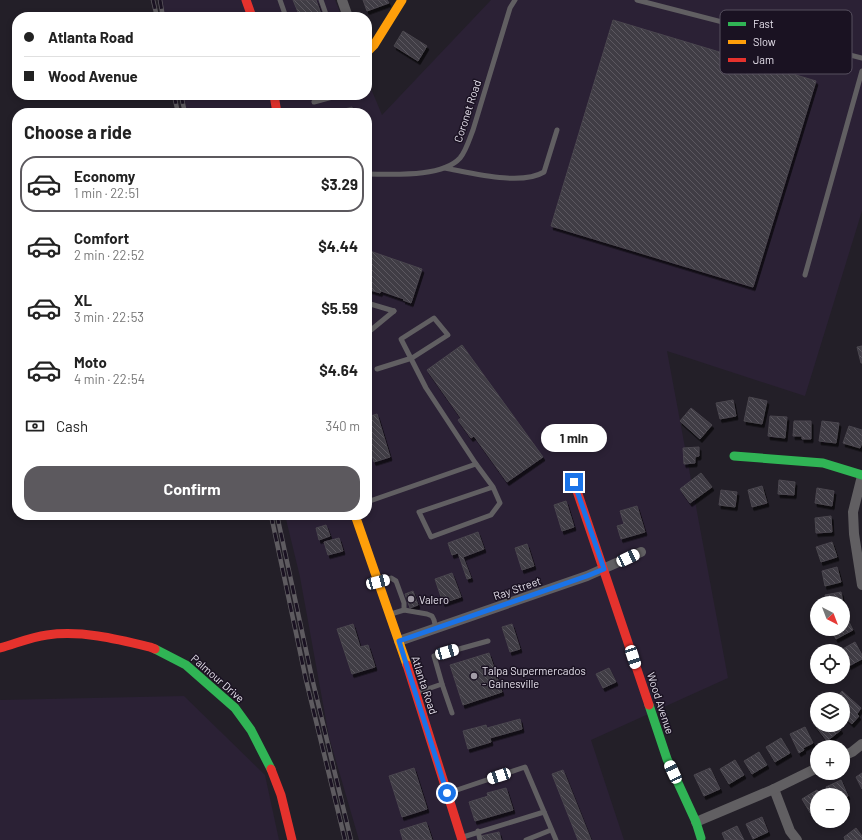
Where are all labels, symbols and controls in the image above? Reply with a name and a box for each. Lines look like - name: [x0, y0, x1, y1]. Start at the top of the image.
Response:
- legend: [720, 10, 852, 74]
- text: Fast: [753, 17, 774, 30]
- text: Atlanta Road: [48, 28, 134, 46]
- text: Slow: [753, 35, 776, 48]
- text: Jam: [753, 53, 774, 66]
- text: Wood Avenue: [48, 67, 138, 85]
- street label: Coronet Road: [451, 78, 483, 144]
- text: Choose a ride: [24, 121, 132, 143]
- icon: car: [26, 166, 62, 202]
- text: Economy: [74, 167, 135, 185]
- text: $3.29: [321, 175, 358, 193]
- text: 1 min · 22:51: [74, 185, 139, 201]
- icon: car: [26, 228, 62, 264]
- text: Comfort: [74, 229, 129, 247]
- text: $4.44: [318, 237, 358, 255]
- text: 2 min · 22:52: [74, 247, 145, 263]
- icon: car: [26, 290, 62, 326]
- text: XL: [74, 291, 92, 309]
- text: $5.59: [321, 299, 358, 317]
- text: 3 min · 22:53: [74, 309, 144, 325]
- icon: car: [26, 352, 62, 388]
- text: Moto: [74, 353, 107, 371]
- text: $4.64: [319, 361, 358, 379]
- text: 4 min · 22:54: [74, 371, 145, 387]
- icon: cash: [24, 415, 46, 437]
- text: Cash: [56, 417, 88, 435]
- text: 340 m: [325, 418, 360, 434]
- callout: 1 min: [541, 424, 607, 452]
- text: 1 min: [560, 430, 588, 446]
- button: Confirm: [24, 466, 360, 512]
- route end: [565, 473, 583, 491]
- car: [615, 547, 641, 569]
- car: [365, 573, 391, 591]
- street label: Ray Street: [491, 574, 543, 602]
- place label: Valero: [419, 593, 449, 606]
- marker: Valero: [406, 594, 416, 604]
- north arrow: [810, 596, 850, 636]
- map controls: [810, 596, 850, 828]
- car: [434, 643, 460, 661]
- car: [624, 644, 642, 670]
- button: locate: [810, 644, 850, 684]
- street label: Palmour Drive: [189, 651, 247, 705]
- street label: Atlanta Road: [409, 654, 441, 716]
- place label: Talpa Supermercados - Gainesville: [482, 664, 586, 690]
- street label: Wood Avenue: [645, 670, 677, 736]
- marker: Talpa Supermercados - Gainesville: [469, 671, 479, 681]
- button: layers: [810, 692, 850, 732]
- button: +: [810, 740, 850, 780]
- car: [662, 759, 684, 785]
- car: [486, 767, 512, 785]
- route start: [438, 784, 456, 802]
- button: −: [810, 788, 850, 828]

